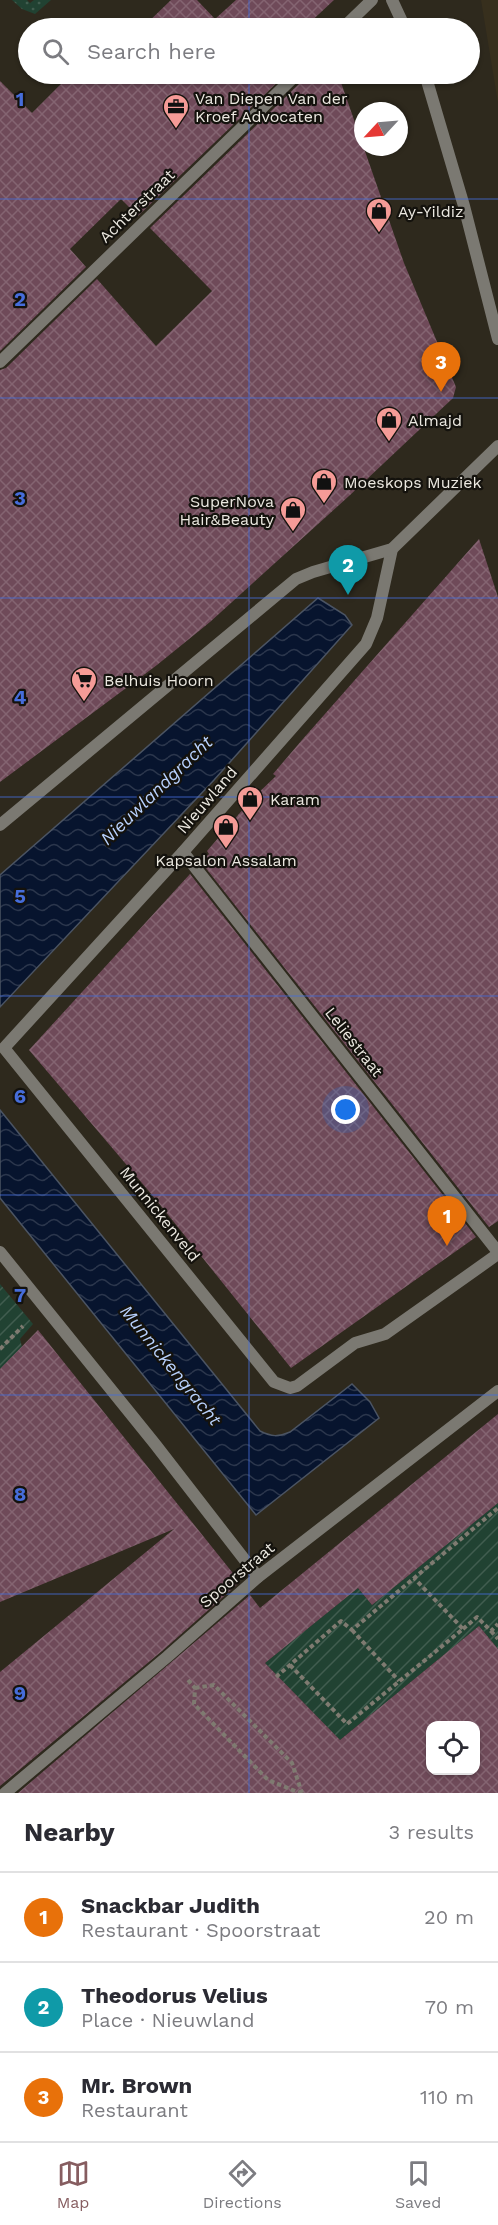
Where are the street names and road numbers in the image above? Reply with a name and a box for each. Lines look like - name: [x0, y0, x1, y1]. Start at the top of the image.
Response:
- street label: Achterstraat: [95, 165, 179, 247]
- street label: Nieuwland: [173, 763, 241, 837]
- street label: Leliestraat: [321, 1003, 387, 1081]
- street label: Munnickenveld: [116, 1163, 204, 1265]
- street label: Spoorstraat: [196, 1538, 278, 1612]

